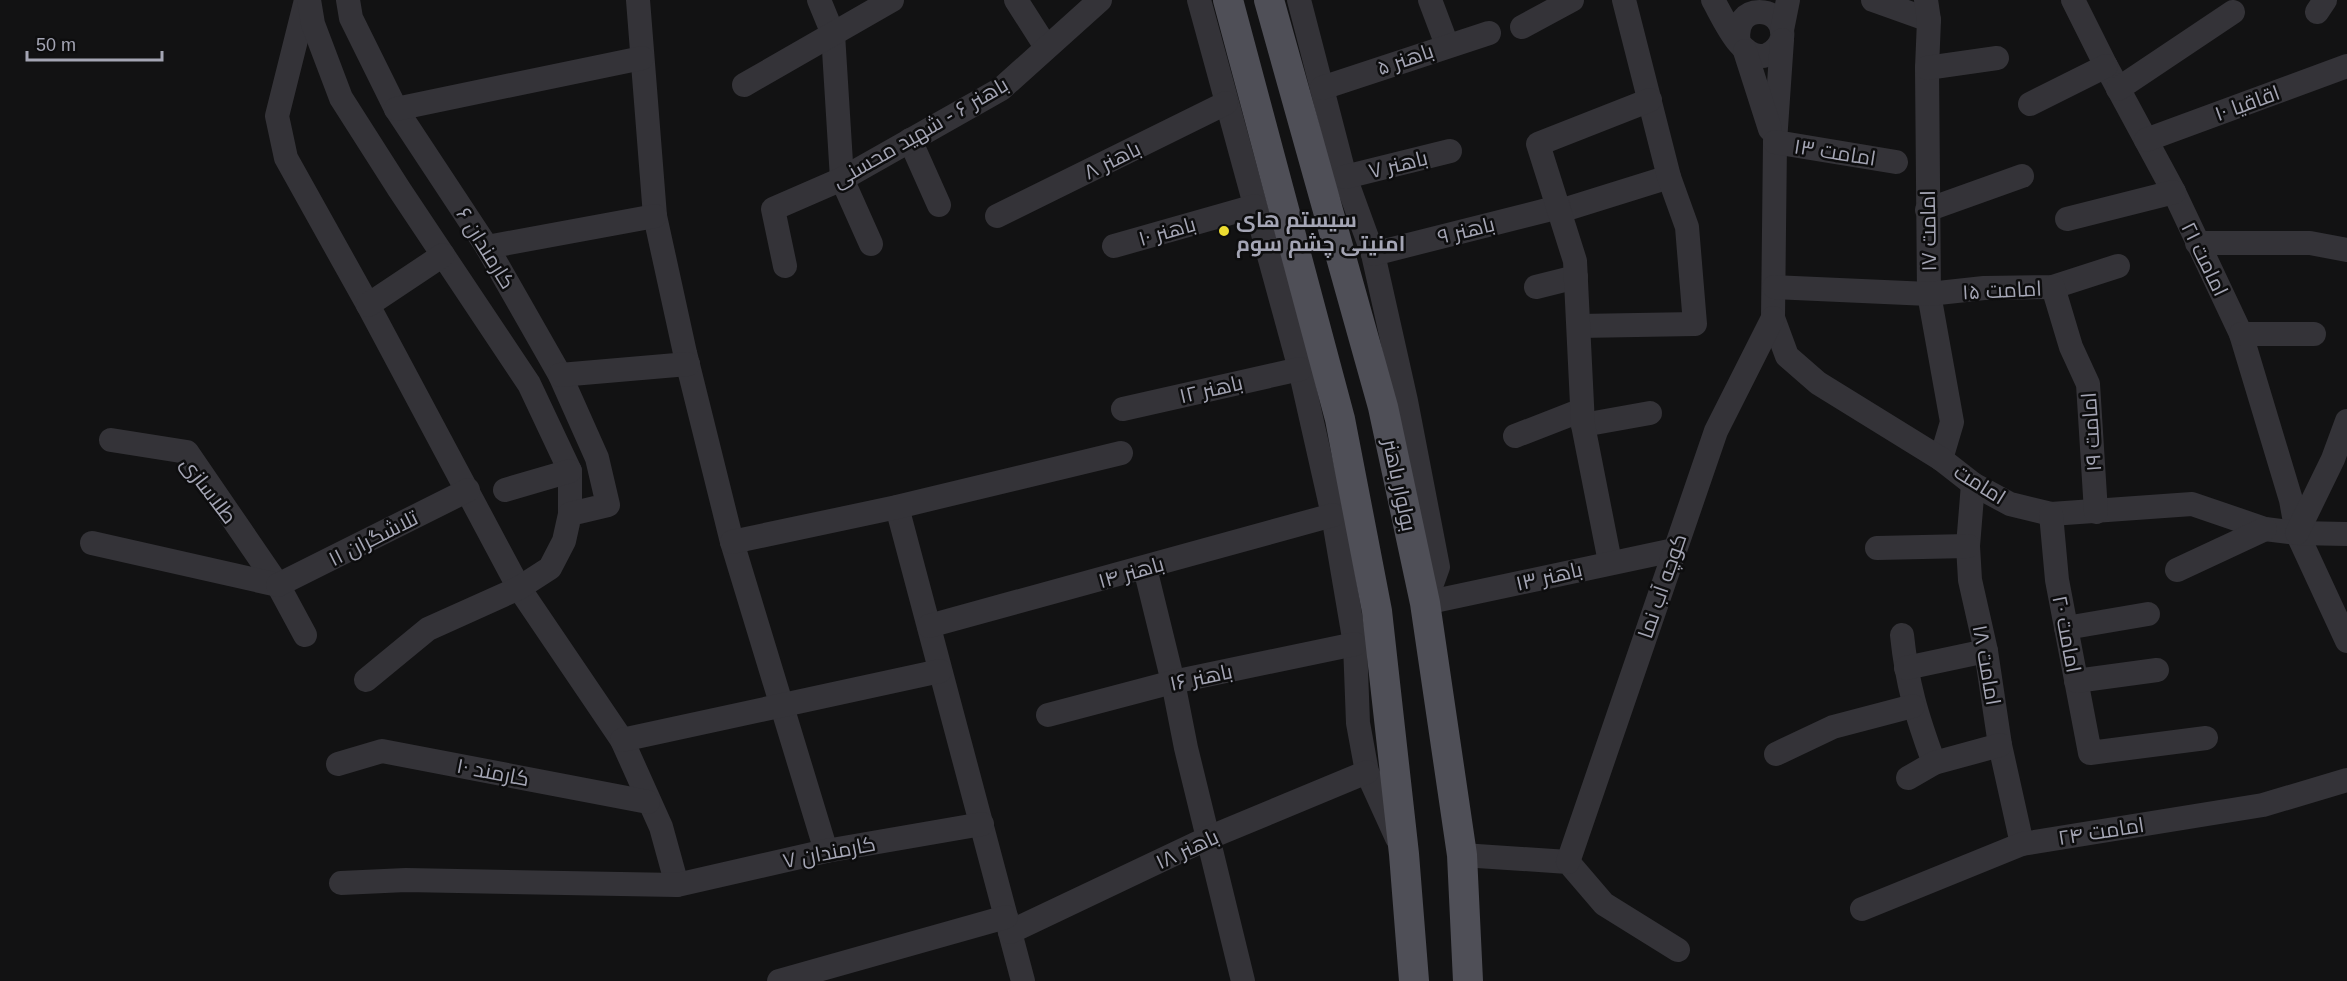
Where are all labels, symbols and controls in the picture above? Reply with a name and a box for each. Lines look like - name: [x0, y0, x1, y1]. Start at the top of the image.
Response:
- scale bar: [27, 24, 162, 62]
- text: 50 m: [36, 35, 76, 55]
- street label: باهنر ۵: [1374, 39, 1437, 80]
- street label: باهنر ۶ - شهید محسنی: [828, 72, 1013, 193]
- street label: اقاقیا ۱۰: [2211, 81, 2283, 125]
- street label: امامت ۱۳: [1792, 134, 1878, 170]
- street label: باهنر ۸: [1080, 137, 1144, 184]
- street label: باهنر ۷: [1366, 146, 1430, 183]
- street label: امامت ۱۷: [1916, 190, 1940, 272]
- street label: کارمندان ۶: [450, 203, 520, 294]
- place label: سیستم های امنیتی چشم سوم: [1236, 208, 1405, 259]
- street label: باهنر ۱۰: [1136, 212, 1199, 251]
- street label: باهنر ۹: [1435, 212, 1497, 249]
- street label: امامت ۲۱: [2177, 218, 2233, 300]
- marker: سیستم های امنیتی چشم سوم: [1217, 224, 1231, 238]
- street label: امامت ۱۵: [1962, 276, 2042, 304]
- street label: باهنر ۱۲: [1177, 371, 1245, 408]
- street label: امامت ۱۹: [2077, 392, 2105, 472]
- street label: بولوار باهنر: [1378, 436, 1421, 533]
- street label: طلاسازی: [175, 452, 242, 529]
- street label: امامت: [1950, 459, 2010, 509]
- street label: تلاشگران ۱۱: [325, 506, 423, 572]
- street label: کوچه آب نما: [1633, 531, 1693, 642]
- street label: باهنر ۱۴: [1096, 552, 1167, 593]
- street label: باهنر ۱۳: [1514, 557, 1585, 596]
- street label: امامت ۲۰: [2048, 593, 2086, 675]
- street label: امامت ۱۸: [1969, 623, 2005, 707]
- street label: باهنر ۱۶: [1168, 659, 1235, 696]
- street label: کارمند ۱۰: [455, 754, 531, 791]
- street label: امامت ۲۴: [2056, 813, 2146, 849]
- street label: باهنر ۱۸: [1152, 825, 1222, 874]
- street label: کارمندان ۷: [781, 832, 878, 874]

